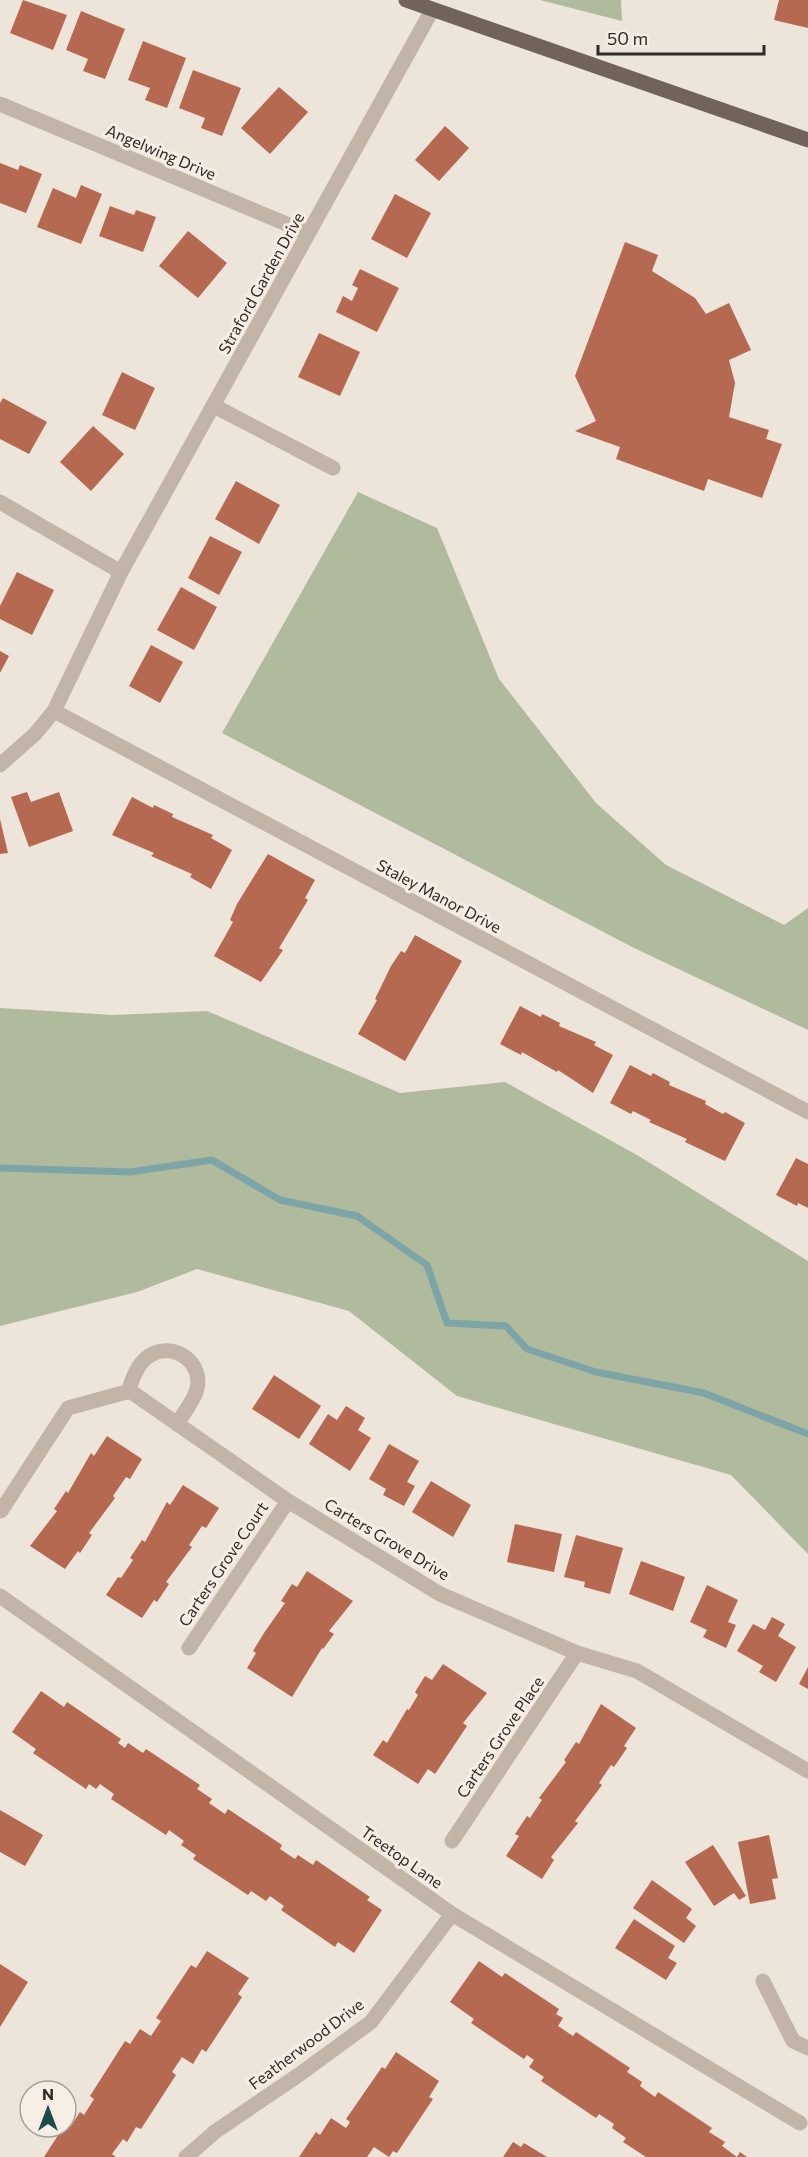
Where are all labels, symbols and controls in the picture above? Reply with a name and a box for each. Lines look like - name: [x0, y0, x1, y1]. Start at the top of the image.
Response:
- scale bar: [598, 18, 764, 56]
- text: 50 m: [607, 27, 648, 49]
- street label: Angelwing Drive: [103, 120, 219, 183]
- street label: Straford Garden Drive: [214, 209, 307, 357]
- street label: Staley Manor Drive: [374, 855, 505, 936]
- street label: Carters Grove Drive: [321, 1494, 453, 1583]
- street label: Carters Grove Court: [174, 1498, 272, 1630]
- street label: Carters Grove Place: [452, 1672, 547, 1801]
- street label: Treetop Lane: [358, 1821, 447, 1892]
- street label: Featherwood Drive: [245, 1994, 367, 2093]
- north arrow: [18, 2079, 78, 2139]
- text: N: [42, 2084, 54, 2103]

